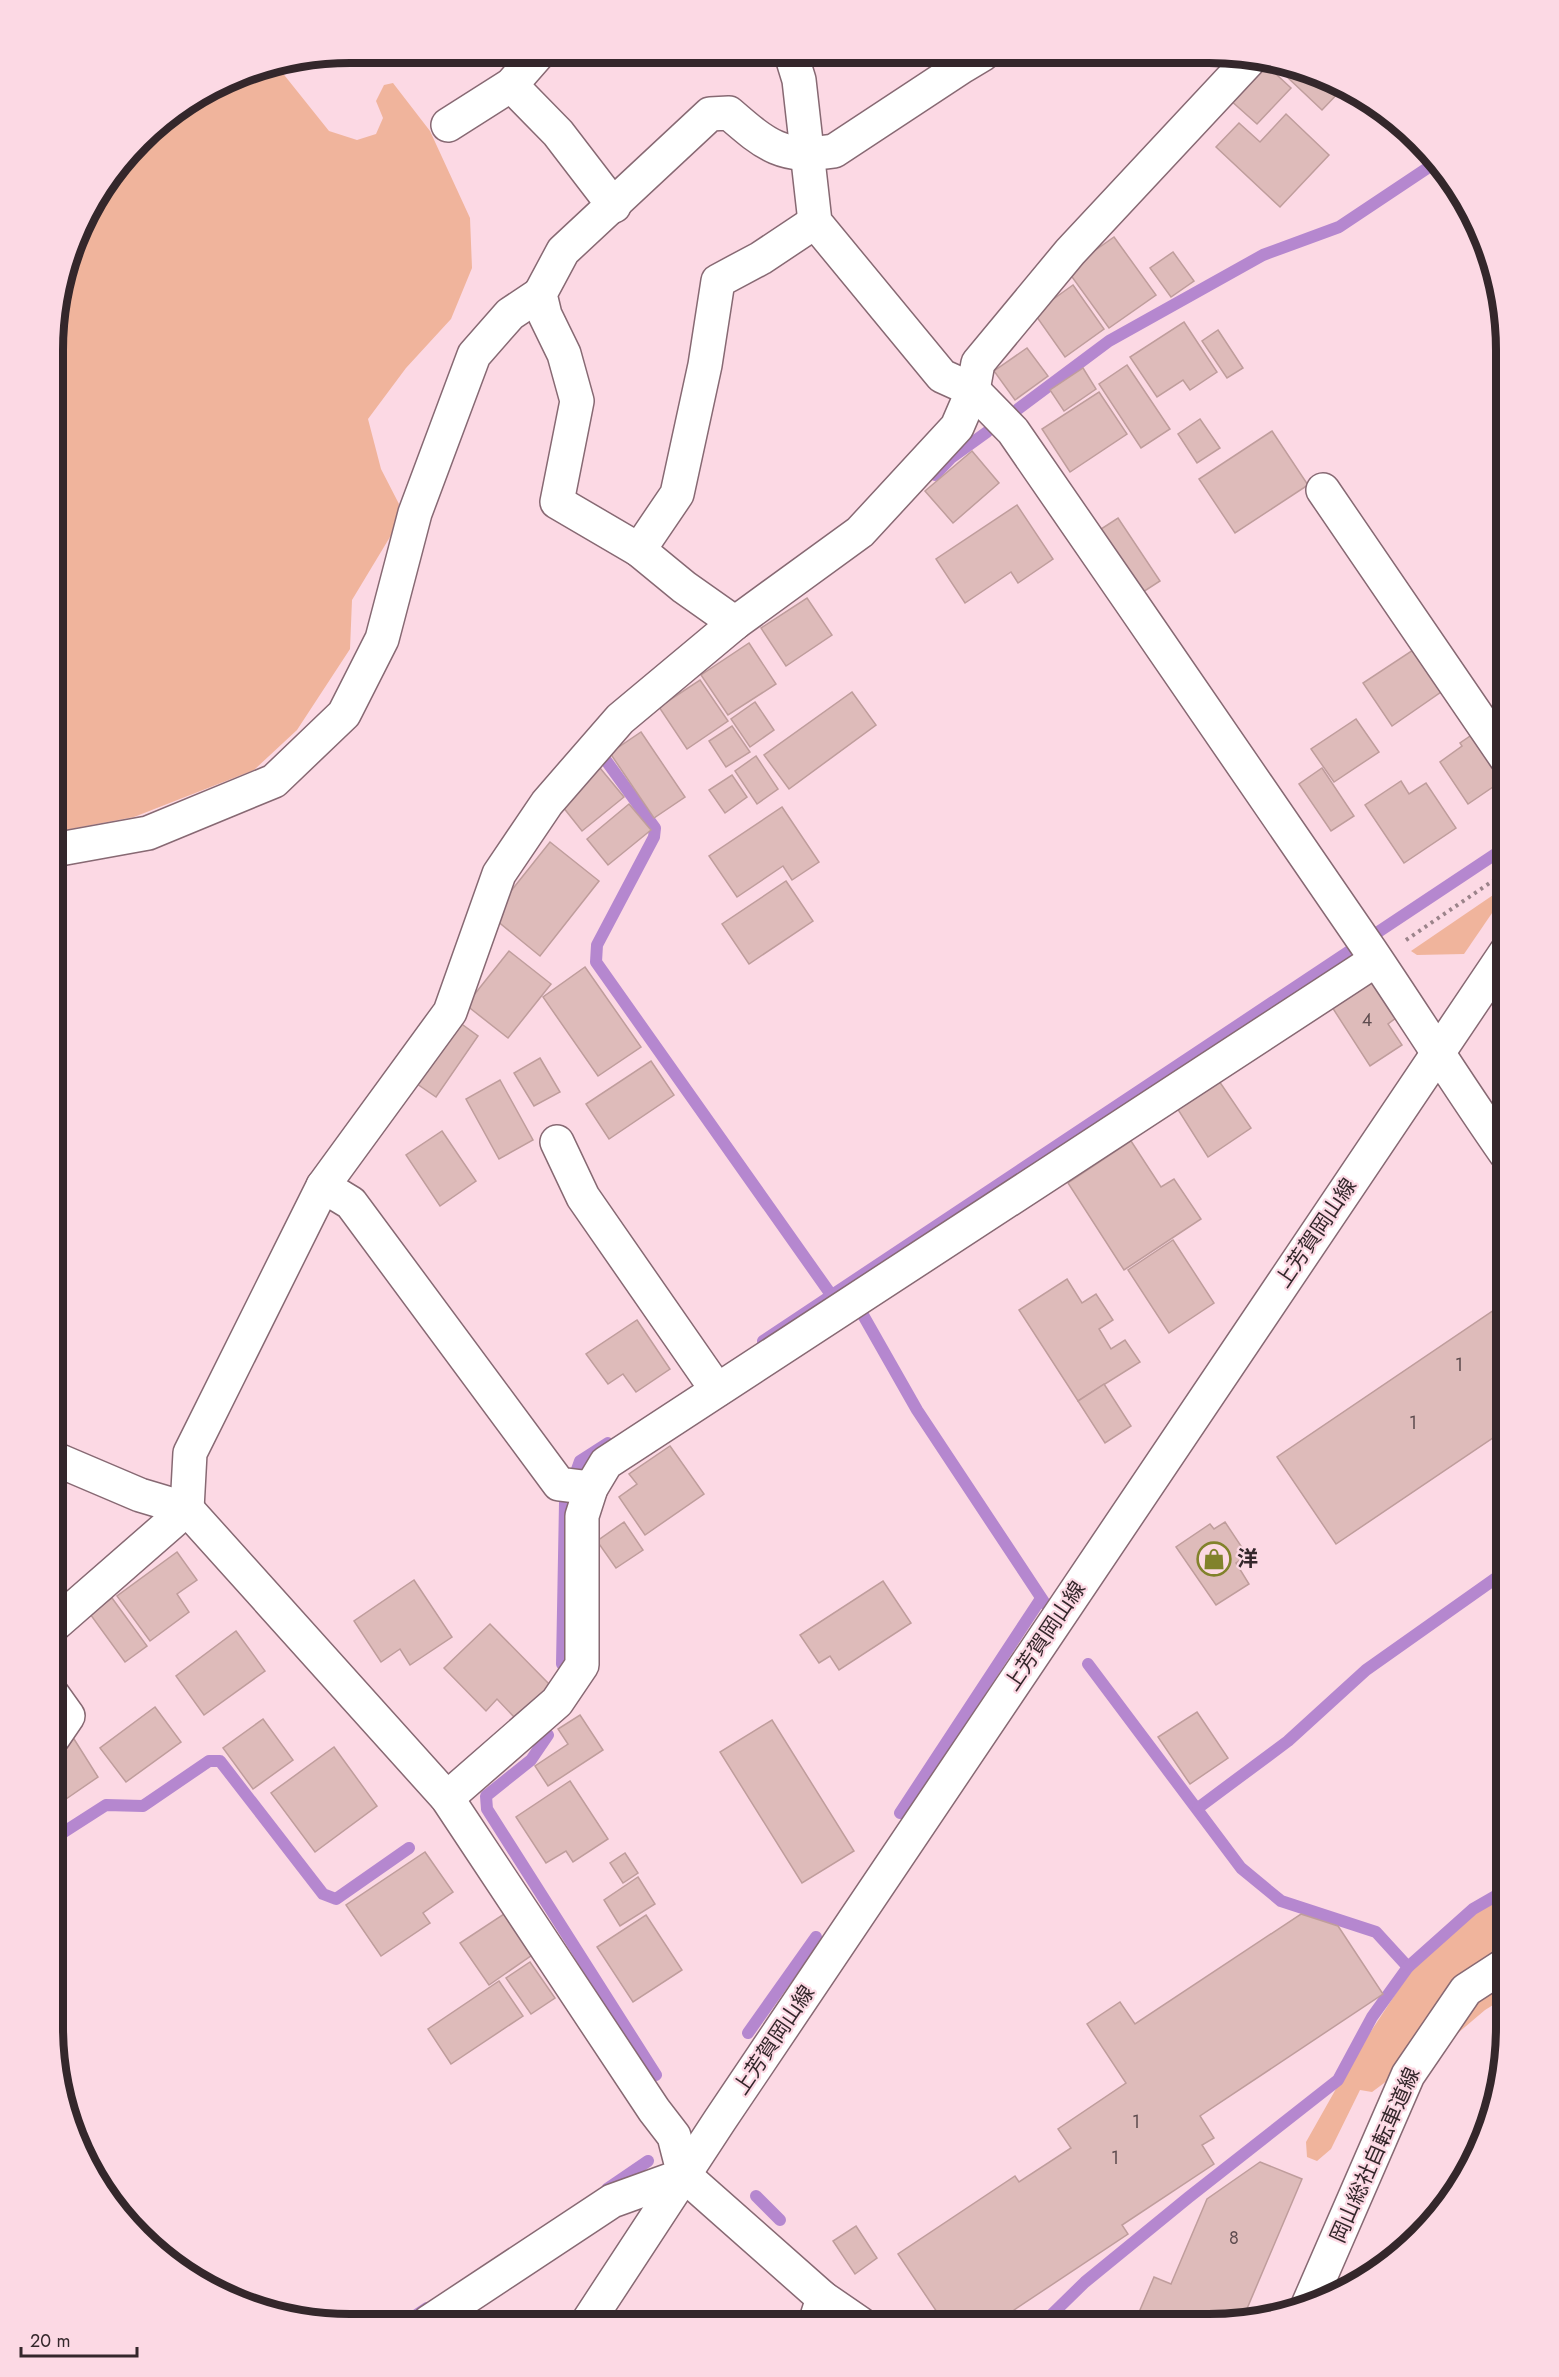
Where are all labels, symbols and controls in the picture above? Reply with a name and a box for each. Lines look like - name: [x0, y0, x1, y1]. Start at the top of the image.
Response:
- house number: 4: [1362, 1007, 1372, 1033]
- street label: 上芳賀岡山線: [1268, 1172, 1364, 1294]
- house number: 1: [1455, 1352, 1463, 1378]
- house number: 1: [1409, 1410, 1417, 1436]
- shop icon: 洋: [1196, 1541, 1232, 1577]
- place label: 洋: [1237, 1544, 1258, 1574]
- street label: 上芳賀岡山線: [997, 1575, 1093, 1697]
- street label: 上芳賀岡山線: [726, 1979, 822, 2101]
- street label: 岡山総社自転車道線: [1323, 2063, 1427, 2247]
- house number: 1: [1132, 2109, 1140, 2135]
- house number: 1: [1111, 2145, 1119, 2171]
- house number: 8: [1229, 2225, 1239, 2251]
- scale bar: [21, 2320, 136, 2358]
- text: 20 m: [30, 2328, 70, 2354]

